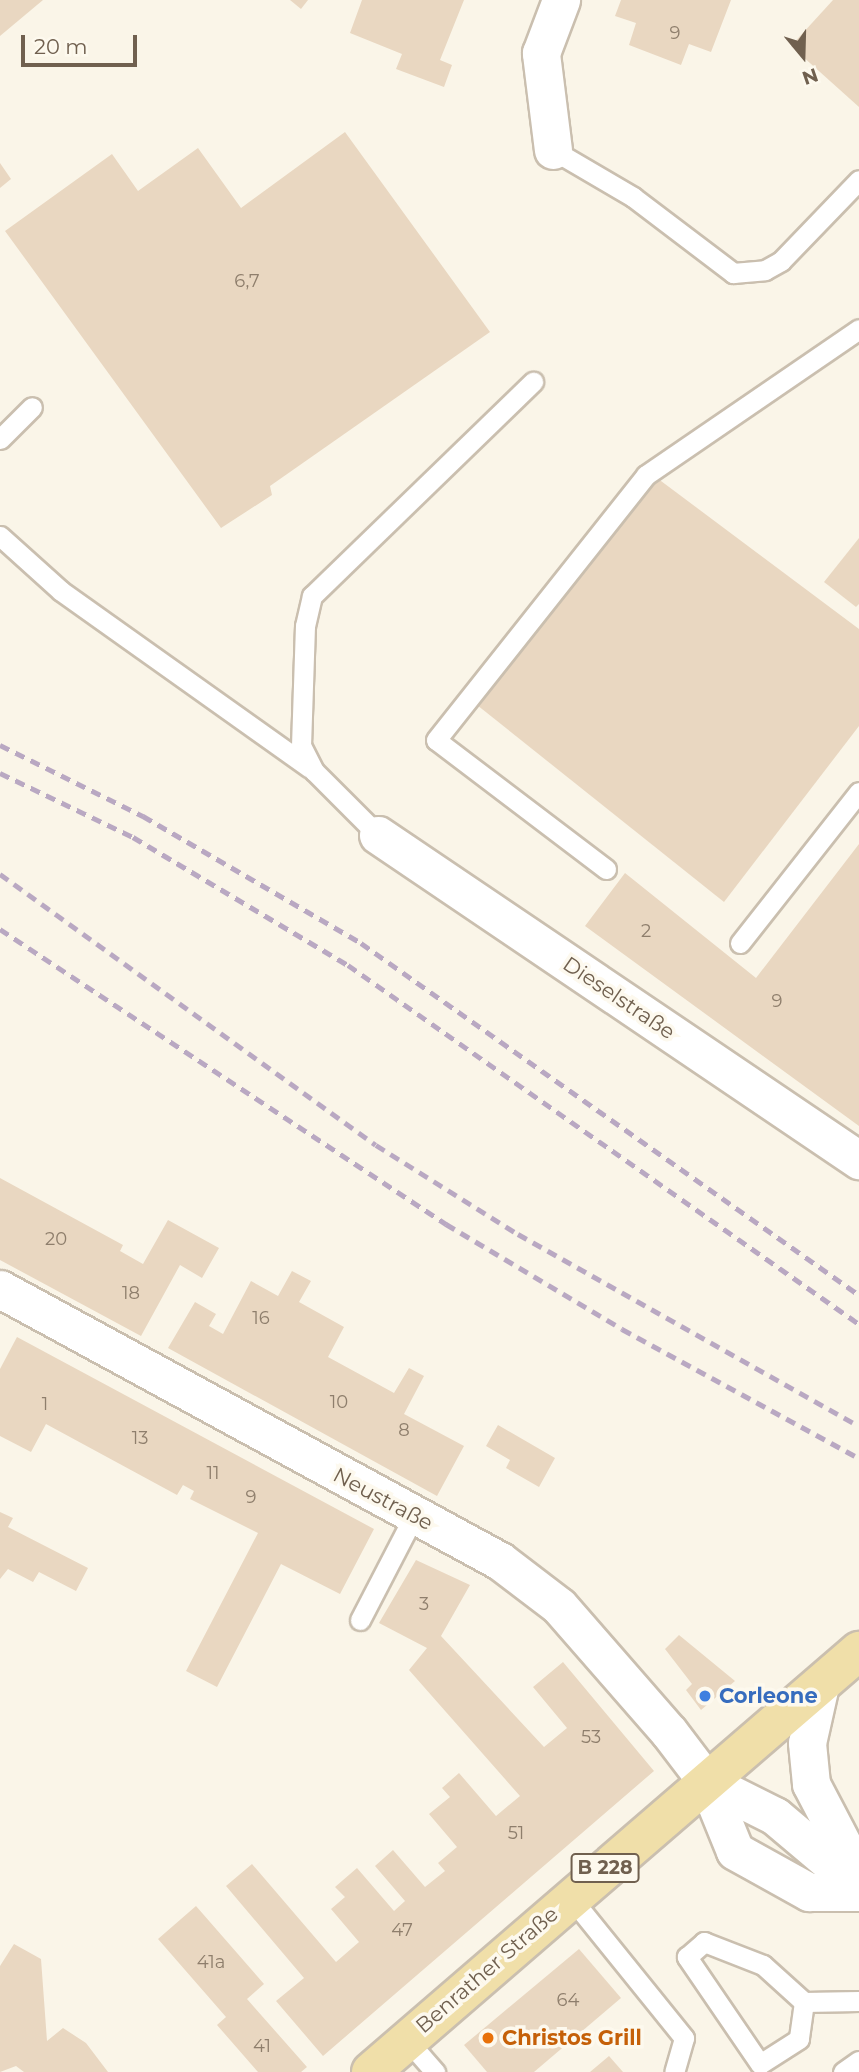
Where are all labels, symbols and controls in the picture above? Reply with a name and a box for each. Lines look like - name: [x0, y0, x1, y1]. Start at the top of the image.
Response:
- scale bar: [24, 21, 140, 65]
- north arrow: [768, 21, 838, 91]
- house number: 9: [670, 22, 680, 44]
- text: 20 m: [34, 34, 88, 59]
- text: N: [799, 63, 821, 90]
- house number: 6,7: [234, 270, 260, 292]
- house number: 2: [641, 920, 651, 942]
- street label: Dieselstraße: [558, 951, 680, 1045]
- house number: 9: [772, 990, 782, 1012]
- house number: 20: [45, 1228, 67, 1250]
- house number: 18: [122, 1282, 140, 1304]
- house number: 16: [252, 1307, 270, 1329]
- house number: 10: [330, 1391, 348, 1413]
- house number: 1: [42, 1393, 48, 1415]
- house number: 8: [398, 1419, 410, 1441]
- house number: 13: [132, 1427, 148, 1449]
- house number: 11: [207, 1462, 219, 1484]
- street label: Neustraße: [329, 1462, 437, 1536]
- house number: 9: [246, 1486, 256, 1508]
- house number: 3: [419, 1593, 429, 1615]
- place label: Corleone: [719, 1683, 818, 1709]
- marker: Corleone: [697, 1688, 713, 1704]
- house number: 53: [581, 1726, 601, 1748]
- house number: 51: [508, 1822, 524, 1844]
- road number: B 228: [570, 1852, 640, 1884]
- street label: Benrather Straße: [411, 1901, 563, 2039]
- house number: 47: [391, 1919, 413, 1941]
- house number: 41a: [197, 1951, 225, 1973]
- house number: 64: [557, 1989, 579, 2011]
- place label: Christos Grill: [502, 2025, 642, 2051]
- marker: Christos Grill: [480, 2030, 496, 2046]
- house number: 41: [253, 2035, 271, 2057]

